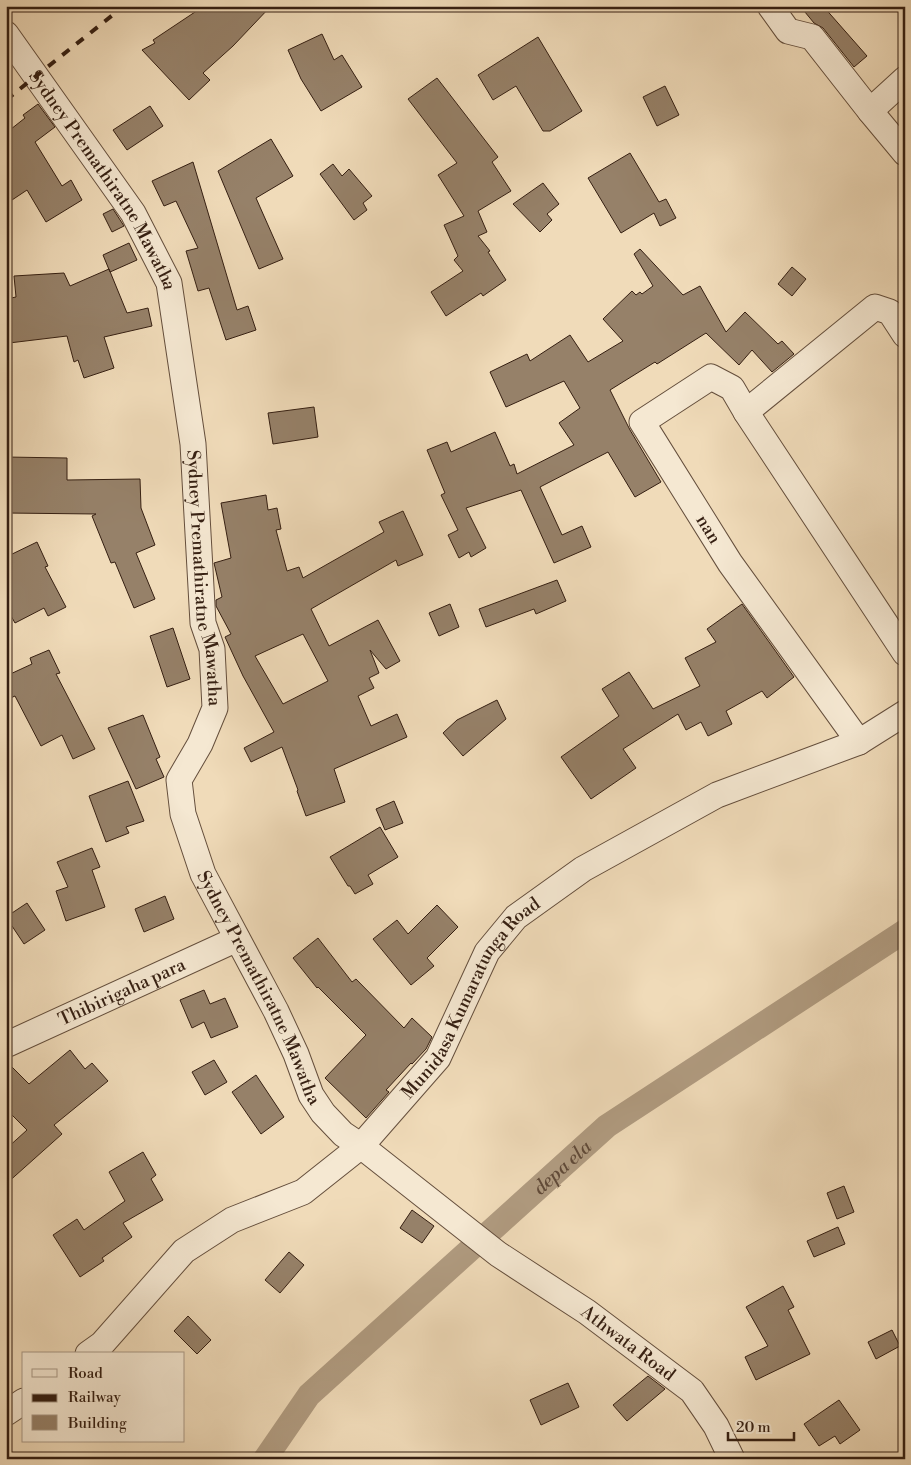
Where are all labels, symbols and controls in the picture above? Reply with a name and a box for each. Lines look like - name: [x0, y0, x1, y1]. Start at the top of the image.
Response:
- street label: Sydney Premathiratne Mawatha: [23, 66, 181, 292]
- street label: Sydney Premathiratne Mawatha: [181, 449, 226, 708]
- street label: nan: [691, 510, 726, 549]
- street label: Sydney Premathiratne Mawatha: [191, 867, 326, 1110]
- street label: Munidasa Kumaratunga Road: [397, 892, 546, 1104]
- street label: Thibirigaha para: [55, 953, 190, 1031]
- water label: depa ela: [528, 1135, 597, 1200]
- street label: Athwata Road: [575, 1300, 681, 1387]
- legend: [22, 1352, 185, 1442]
- text: Road: [68, 1364, 103, 1383]
- text: Railway: [68, 1388, 122, 1407]
- scale bar: [728, 1410, 795, 1442]
- text: Building: [67, 1414, 127, 1433]
- text: 20 m: [736, 1418, 771, 1437]

